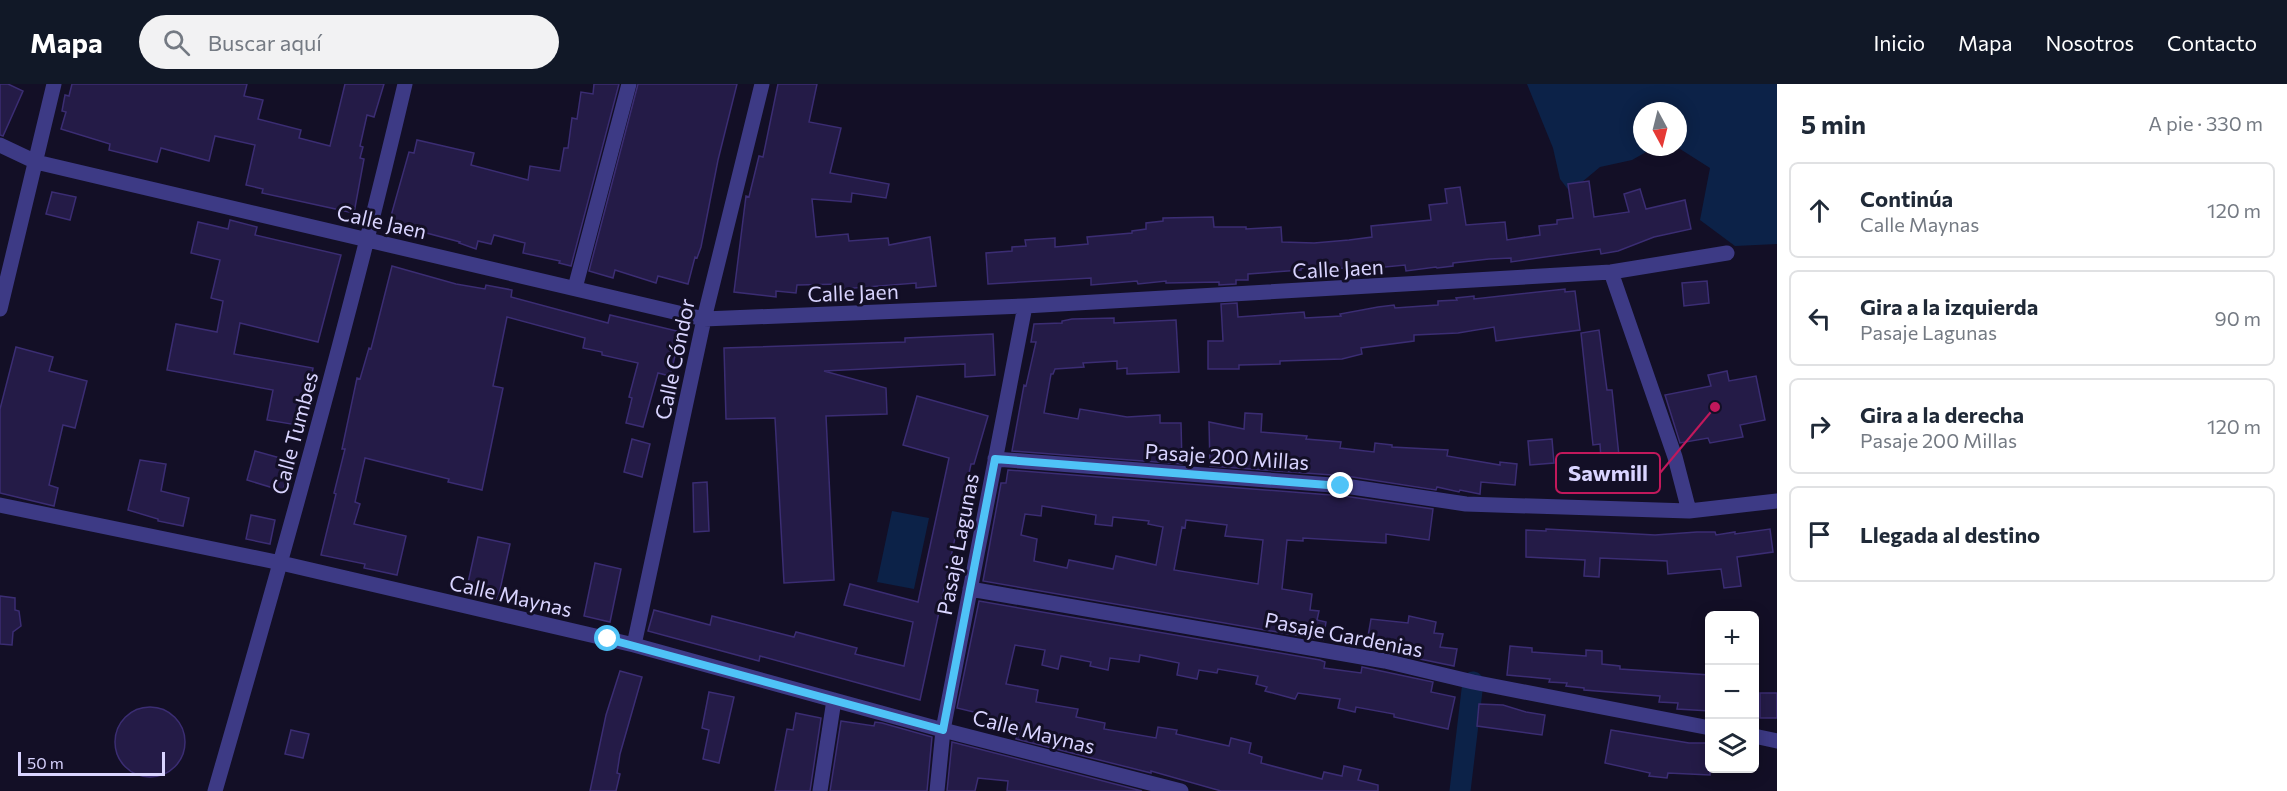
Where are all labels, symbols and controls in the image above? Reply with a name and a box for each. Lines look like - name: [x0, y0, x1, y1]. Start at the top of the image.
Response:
- search box: [139, 15, 559, 69]
- text: Mapa: [30, 25, 103, 59]
- icon: search: [160, 26, 193, 59]
- text: Buscar aquí: [208, 29, 322, 56]
- text: Inicio: [1873, 30, 1925, 55]
- text: Mapa: [1958, 30, 2012, 55]
- text: Nosotros: [2045, 30, 2134, 55]
- text: Contacto: [2167, 30, 2257, 55]
- north arrow: [1633, 102, 1687, 156]
- text: 5 min: [1801, 108, 1866, 139]
- text: A pie · 330 m: [2148, 111, 2263, 135]
- text: Continúa: [1860, 185, 1953, 212]
- icon: ahead: [1803, 194, 1836, 227]
- text: 120 m: [2207, 198, 2261, 222]
- street label: Calle Jaen: [335, 199, 429, 243]
- text: Calle Maynas: [1860, 212, 1979, 236]
- street label: Calle Jaen: [1292, 253, 1384, 283]
- street label: Calle Jaen: [807, 278, 899, 306]
- text: Gira a la izquierda: [1860, 293, 2038, 320]
- street label: Calle Cóndor: [649, 296, 699, 422]
- icon: left: [1803, 302, 1836, 335]
- text: 90 m: [2215, 306, 2261, 330]
- text: Pasaje Lagunas: [1860, 320, 1997, 344]
- street label: Calle Tumbes: [266, 369, 322, 497]
- text: Gira a la derecha: [1860, 401, 2024, 428]
- icon: right: [1803, 410, 1836, 443]
- text: 120 m: [2207, 414, 2261, 438]
- text: Pasaje 200 Millas: [1860, 428, 2017, 452]
- street label: Pasaje 200 Millas: [1144, 438, 1310, 474]
- callout: Sawmill: [1556, 453, 1660, 493]
- text: Sawmill: [1568, 459, 1648, 486]
- street label: Pasaje Lagunas: [931, 471, 983, 617]
- route end: [1327, 472, 1353, 498]
- icon: arrive: [1803, 518, 1836, 551]
- text: Llegada al destino: [1860, 521, 2040, 548]
- street label: Calle Maynas: [447, 569, 575, 621]
- street label: Pasaje Gardenias: [1263, 606, 1425, 662]
- map controls: [1705, 611, 1759, 773]
- button: +: [1705, 611, 1759, 665]
- route start: [594, 625, 620, 651]
- button: −: [1705, 665, 1759, 719]
- street label: Calle Maynas: [970, 704, 1098, 758]
- button: layers: [1705, 719, 1759, 773]
- scale bar: [18, 749, 165, 776]
- text: 50 m: [27, 753, 64, 772]

